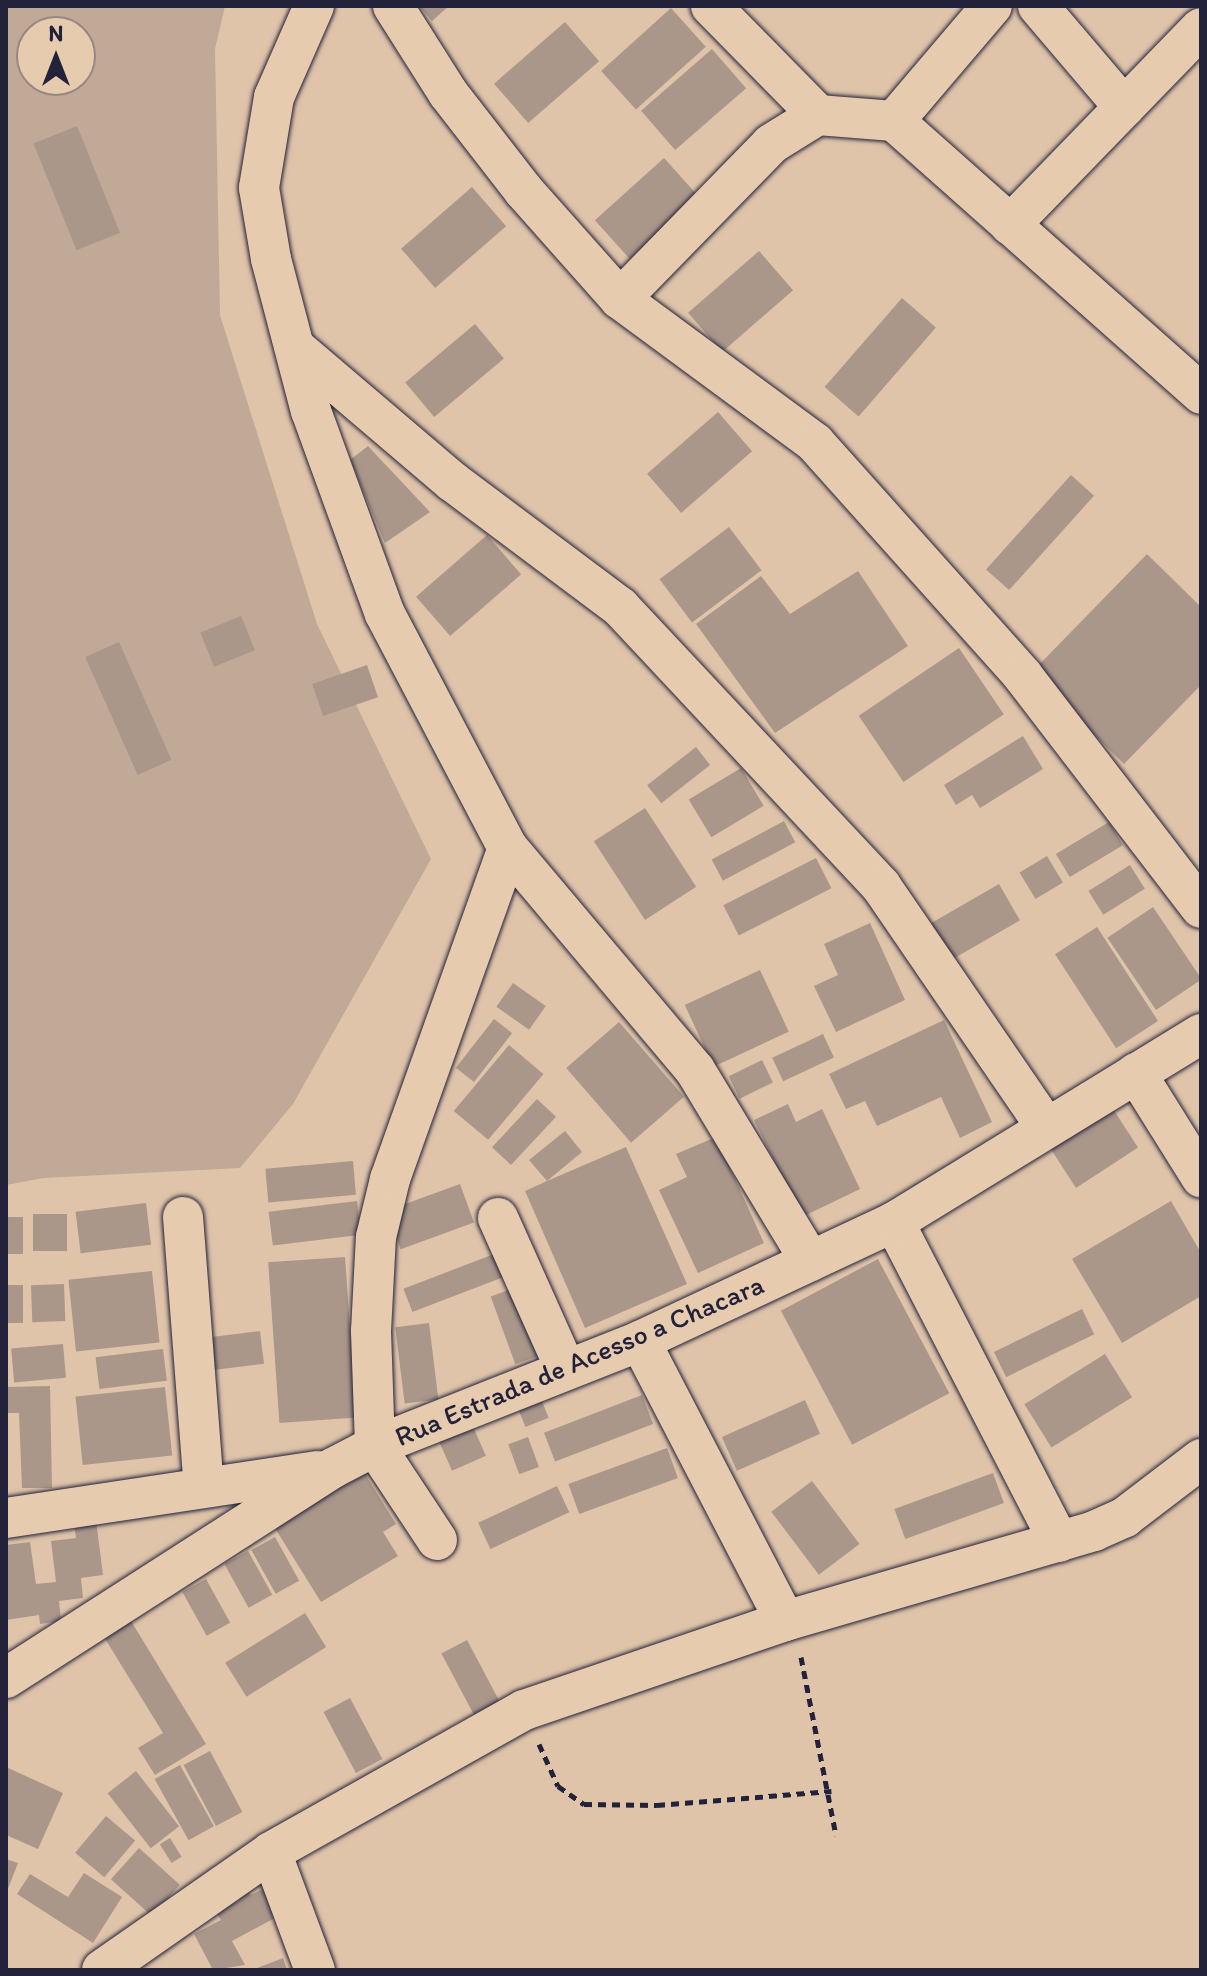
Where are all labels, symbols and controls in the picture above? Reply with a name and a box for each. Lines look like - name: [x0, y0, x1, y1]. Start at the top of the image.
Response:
- north arrow: [16, 16, 96, 96]
- text: N: [49, 20, 63, 47]
- street label: Rua Estrada de Acesso a Chacara: [389, 1267, 769, 1453]

